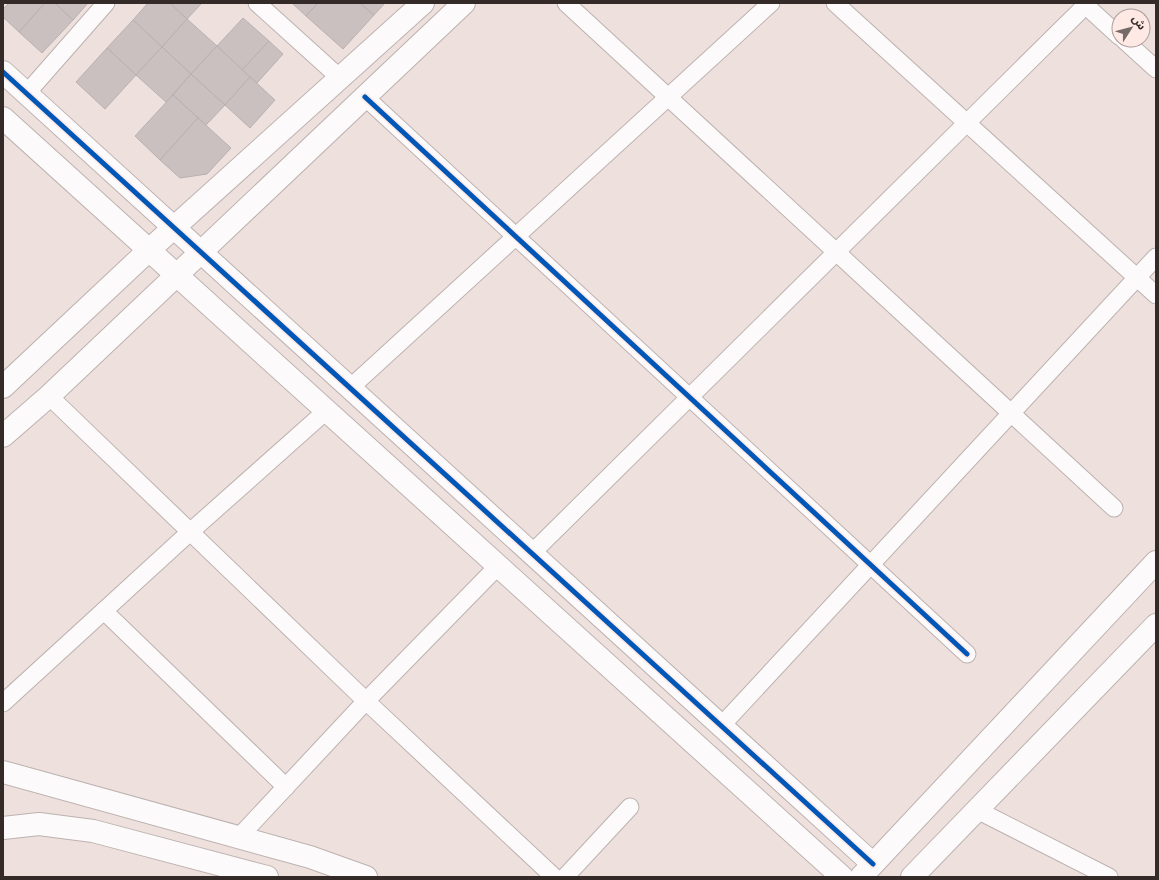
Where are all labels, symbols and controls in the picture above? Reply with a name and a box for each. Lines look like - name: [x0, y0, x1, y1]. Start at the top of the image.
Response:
- north arrow: [1111, 8, 1151, 48]
- text: ش: [1129, 12, 1149, 32]

